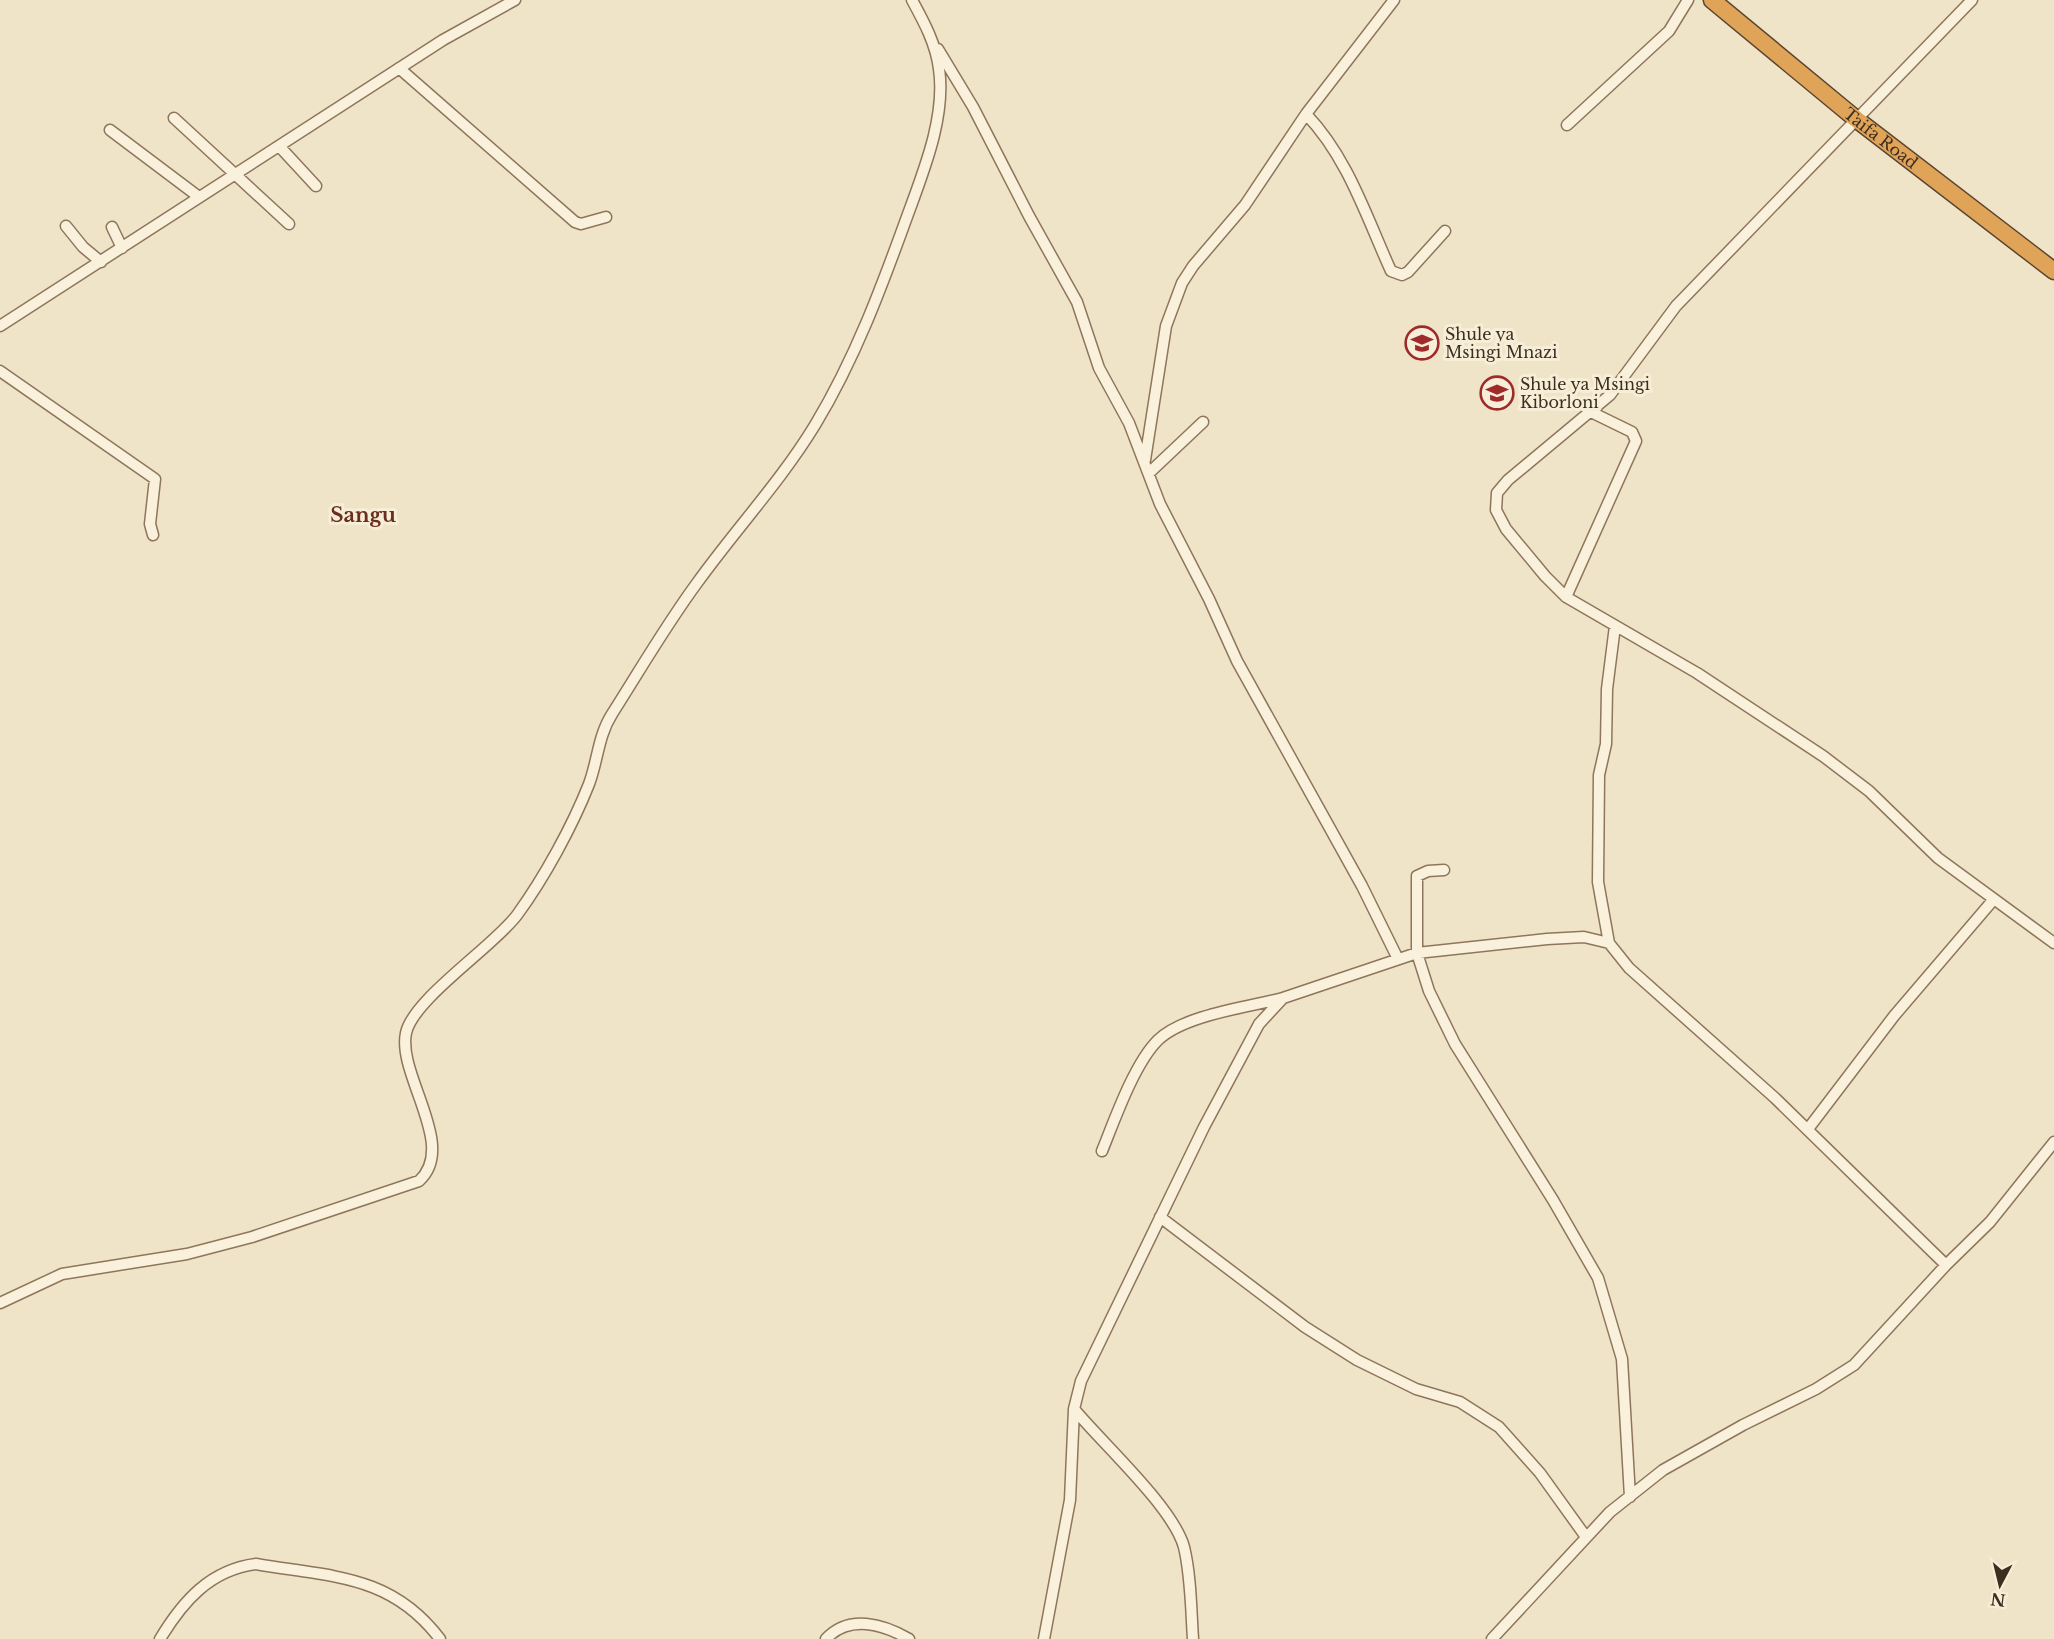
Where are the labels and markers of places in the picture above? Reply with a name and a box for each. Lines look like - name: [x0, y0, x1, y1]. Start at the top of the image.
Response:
- place label: Shule ya Msingi Mnazi: [1445, 324, 1558, 362]
- school or university icon: Shule ya Msingi Mnazi: [1404, 325, 1440, 361]
- place label: Shule ya Msingi Kiborloni: [1520, 374, 1651, 412]
- school or university icon: Shule ya Msingi Kiborloni: [1479, 375, 1515, 411]

